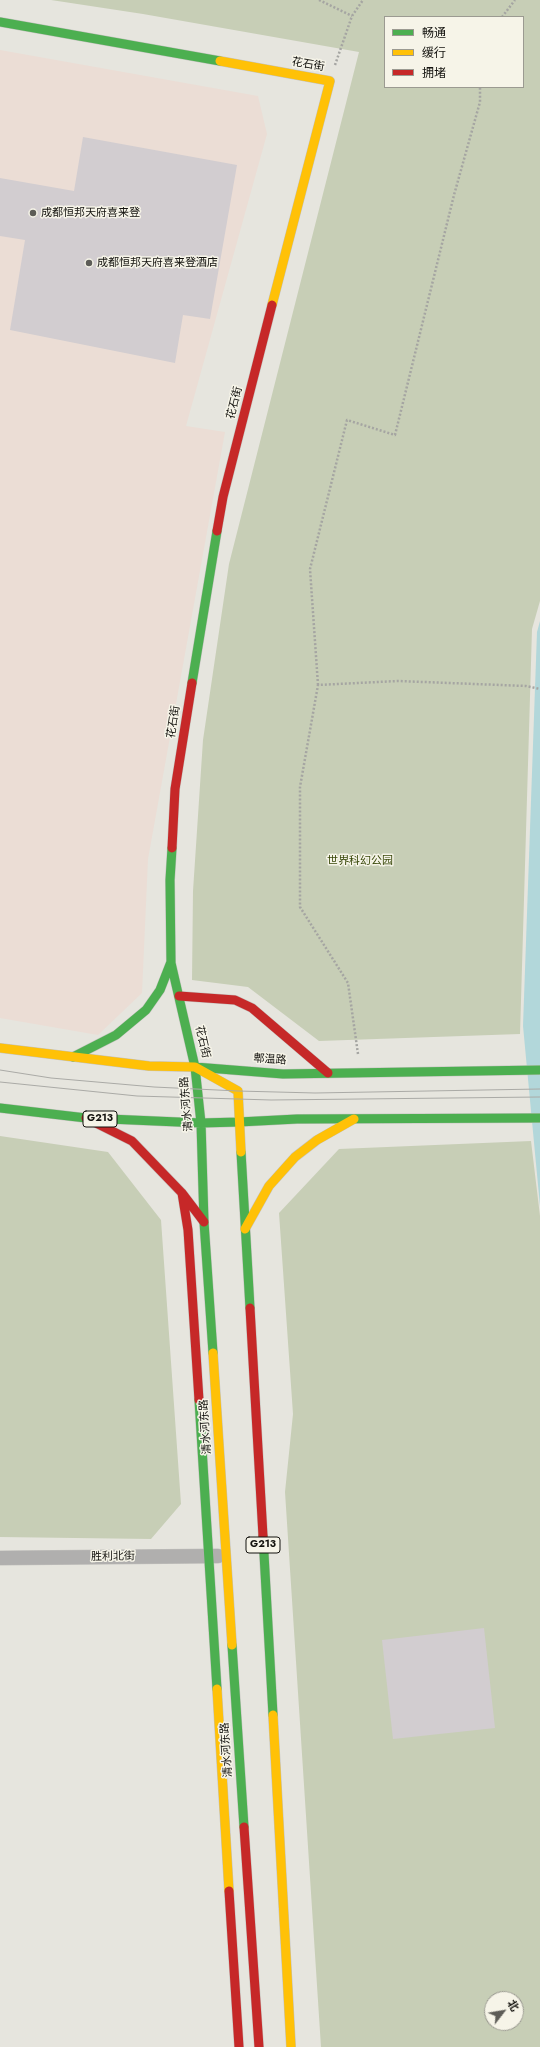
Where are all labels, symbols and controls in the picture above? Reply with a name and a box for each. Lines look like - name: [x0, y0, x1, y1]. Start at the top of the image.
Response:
- legend: [384, 16, 524, 88]
- text: 畅通: [422, 24, 446, 42]
- text: 缓行: [422, 44, 446, 62]
- street label: 花石街: [291, 56, 325, 74]
- text: 拥堵: [422, 64, 446, 82]
- place label: 成都恒邦天府喜来登: [41, 206, 140, 220]
- marker: 成都恒邦天府喜来登: [28, 208, 38, 218]
- place label: 成都恒邦天府喜来登酒店: [97, 256, 218, 270]
- marker: 成都恒邦天府喜来登酒店: [84, 258, 94, 268]
- street label: 花石街: [225, 385, 245, 421]
- street label: 花石街: [165, 705, 183, 739]
- park label: 世界科幻公园: [327, 854, 393, 868]
- street label: 花石街: [192, 1024, 212, 1060]
- street label: 郫温路: [253, 1052, 287, 1068]
- street label: 清水河东路: [178, 1076, 196, 1132]
- road number: G213: [83, 1111, 117, 1127]
- street label: 清水河东路: [197, 1399, 215, 1455]
- road number: G213: [246, 1537, 280, 1553]
- street label: 胜利北街: [91, 1550, 135, 1564]
- street label: 清水河东路: [218, 1722, 236, 1778]
- north arrow: [484, 1991, 524, 2031]
- text: 北: [504, 1996, 523, 2014]

